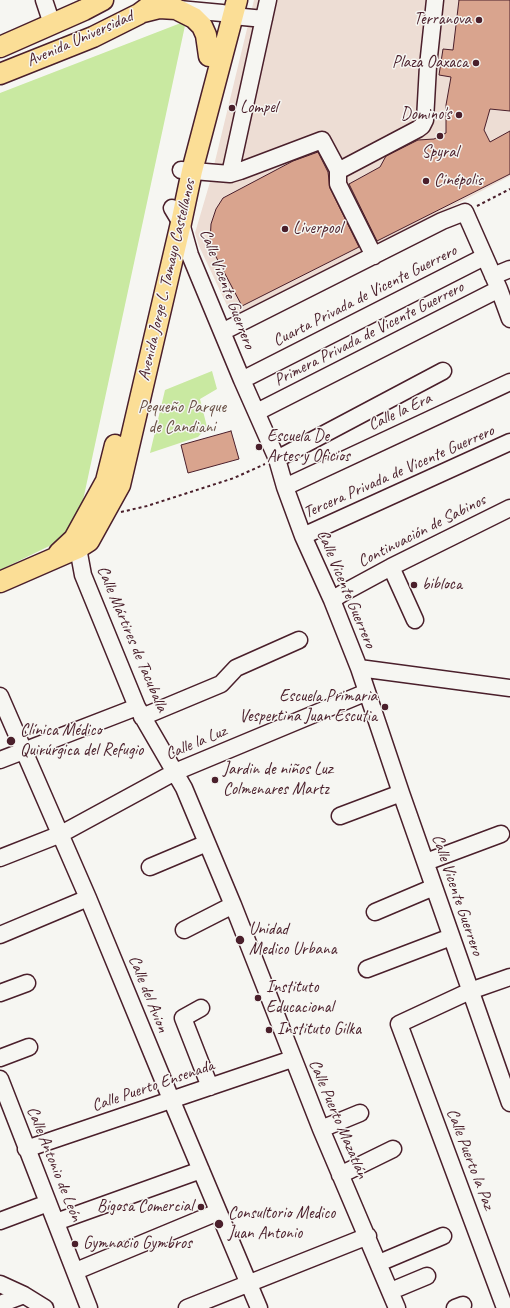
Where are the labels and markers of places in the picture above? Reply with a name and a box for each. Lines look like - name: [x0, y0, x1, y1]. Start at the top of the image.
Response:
- place label: Terranova: [414, 10, 471, 30]
- marker: Terranova: [474, 15, 484, 25]
- place label: Plaza Oaxaca: [392, 53, 468, 73]
- marker: Plaza Oaxaca: [471, 58, 481, 68]
- place label: Lompel: [240, 98, 278, 118]
- marker: Lompel: [227, 103, 237, 113]
- place label: Domino's: [401, 105, 451, 125]
- marker: Domino's: [454, 110, 464, 120]
- marker: Spyral: [435, 131, 445, 141]
- place label: Spyral: [422, 143, 458, 163]
- place label: Cinépolis: [434, 171, 483, 191]
- marker: Cinépolis: [421, 176, 431, 186]
- place label: Liverpool: [293, 219, 342, 239]
- marker: Liverpool: [280, 224, 290, 234]
- place label: Escuela De Artes y Oficios: [267, 427, 350, 467]
- marker: Escuela De Artes y Oficios: [254, 442, 264, 452]
- place label: bibloca: [422, 575, 462, 595]
- marker: bibloca: [409, 580, 419, 590]
- place label: Escuela Primaria Vespertina Juan Escutia: [239, 687, 377, 727]
- marker: Escuela Primaria Vespertina Juan Escutia: [380, 702, 390, 712]
- place label: Clínica Médico Quirúrgica del Refugio: [20, 721, 143, 761]
- marker: Clínica Médico Quirúrgica del Refugio: [5, 735, 17, 747]
- place label: Jardin de niños Luz Colmenares Martz: [223, 760, 333, 800]
- marker: Jardin de niños Luz Colmenares Martz: [210, 775, 220, 785]
- place label: Unidad Medico Urbana: [249, 920, 336, 960]
- marker: Unidad Medico Urbana: [234, 934, 246, 946]
- place label: Instituto Educacional: [266, 978, 333, 1018]
- marker: Instituto Educacional: [253, 993, 263, 1003]
- place label: Instituto Gilka: [277, 1020, 361, 1040]
- marker: Instituto Gilka: [264, 1025, 274, 1035]
- place label: Bigosa Comercial: [97, 1197, 193, 1217]
- marker: Bigosa Comercial: [196, 1202, 206, 1212]
- place label: Consultorio Medico Juan Antonio: [228, 1204, 335, 1244]
- marker: Consultorio Medico Juan Antonio: [213, 1218, 225, 1230]
- place label: Gymnacio Gymbros: [83, 1234, 192, 1254]
- marker: Gymnacio Gymbros: [70, 1239, 80, 1249]

